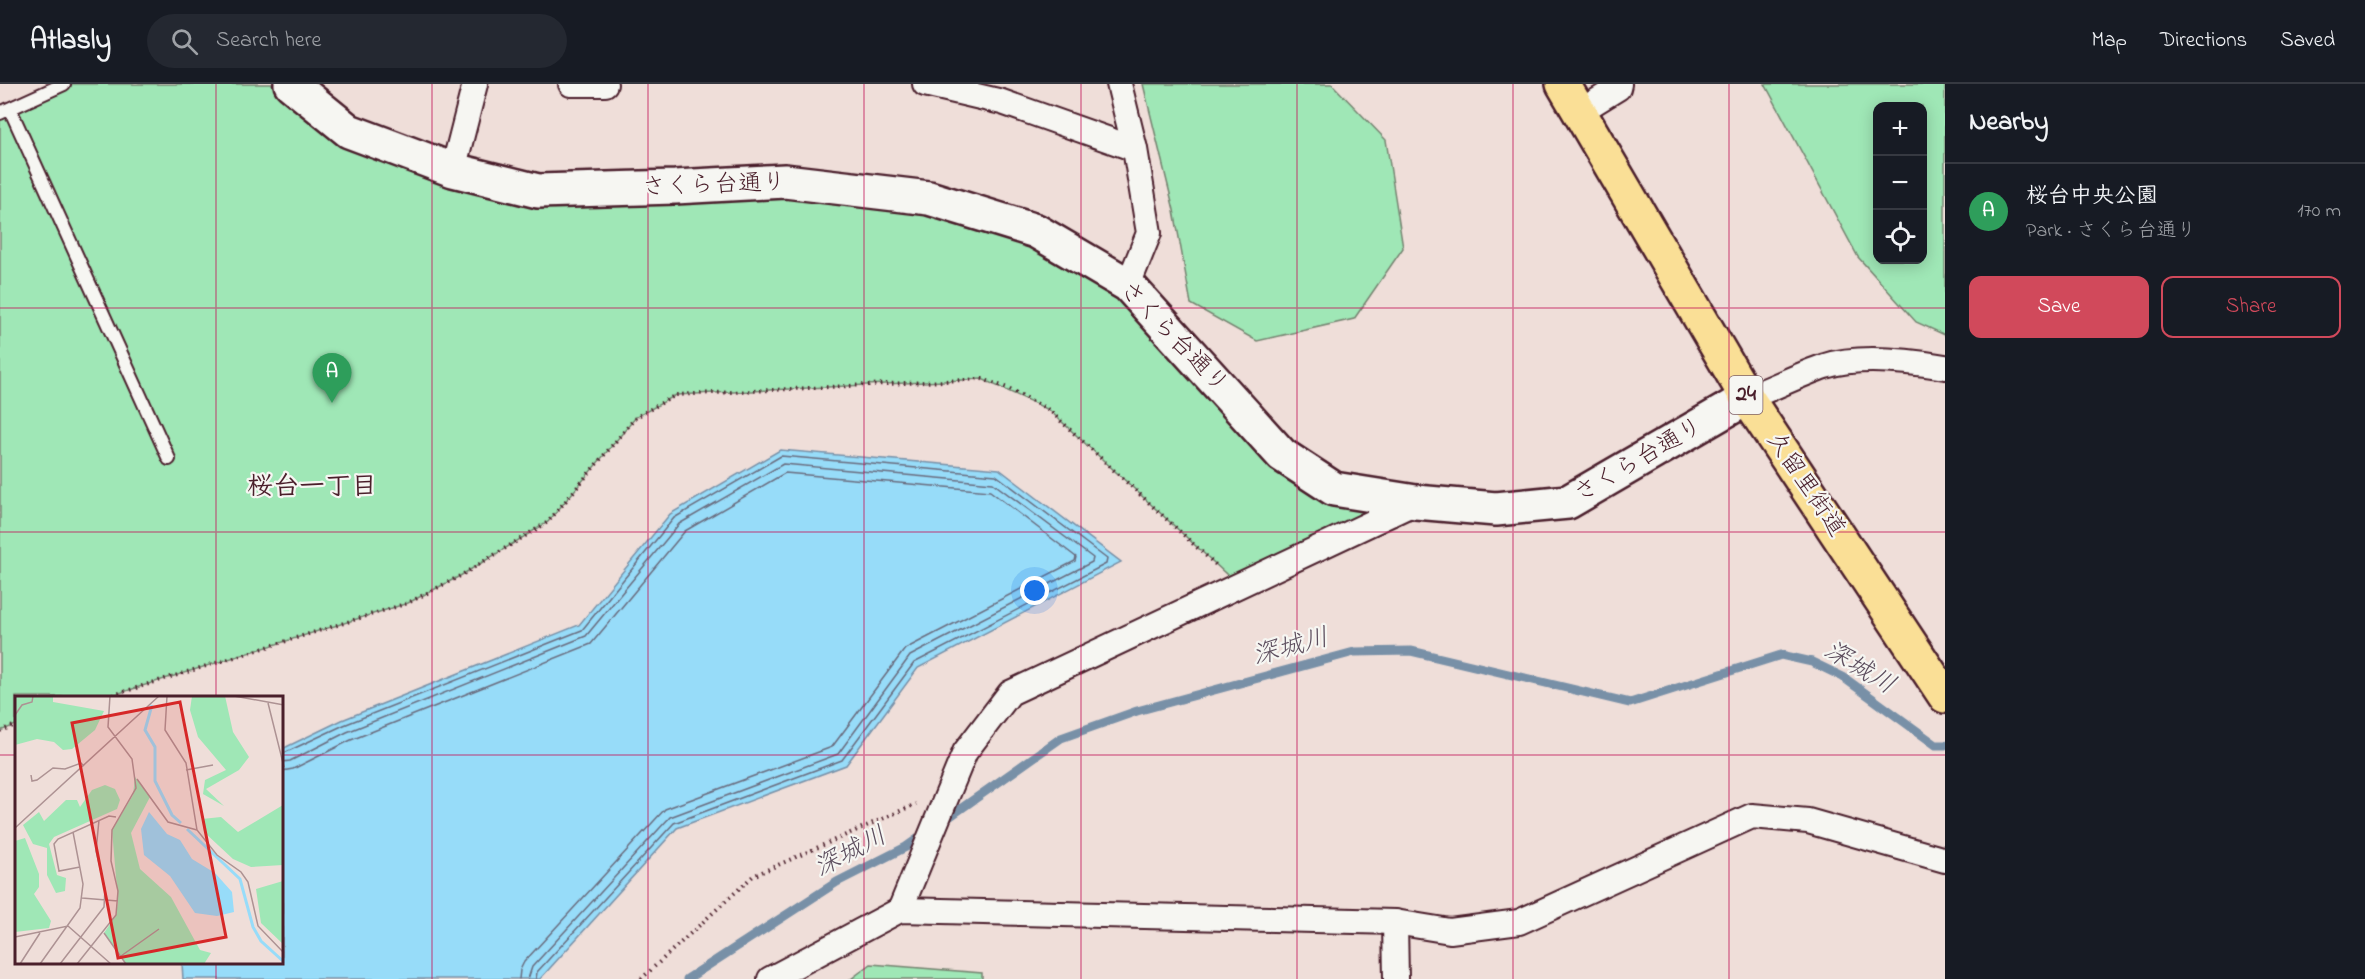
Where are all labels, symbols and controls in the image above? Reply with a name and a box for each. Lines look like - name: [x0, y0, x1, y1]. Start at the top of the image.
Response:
- search box: [147, 14, 567, 68]
- text: Atlasly: [30, 21, 111, 62]
- icon: search: [168, 25, 201, 58]
- text: Search here: [216, 25, 321, 57]
- text: Map: [2091, 26, 2127, 56]
- text: Directions: [2160, 26, 2247, 56]
- text: Saved: [2280, 26, 2335, 56]
- map controls: [1873, 102, 1927, 264]
- button: +: [1873, 102, 1927, 156]
- text: Nearby: [1969, 104, 2048, 142]
- button: −: [1873, 156, 1927, 210]
- street label: さくら台通り: [641, 166, 787, 206]
- text: 桜台中央公園: [2026, 181, 2158, 213]
- text: A: [1982, 197, 1995, 226]
- text: 170 m: [2297, 197, 2341, 226]
- button: locate: [1873, 210, 1927, 264]
- text: Park · さくら台通り: [2026, 217, 2196, 246]
- street label: さくら台通り: [1110, 274, 1236, 402]
- button: Save: [1969, 276, 2149, 338]
- button: Share: [2161, 276, 2341, 338]
- pin: A: [312, 354, 352, 403]
- road number: 24: [1730, 376, 1762, 414]
- street label: さくら台通り: [1568, 410, 1710, 512]
- street label: 久留里街道: [1757, 425, 1853, 545]
- district label: 桜台一丁目: [247, 469, 377, 507]
- your location: [1020, 576, 1049, 605]
- water label: 深城川: [1248, 620, 1334, 676]
- water label: 深城川: [1816, 633, 1902, 705]
- inset map: [15, 696, 284, 964]
- water label: 深城川: [808, 818, 894, 888]

